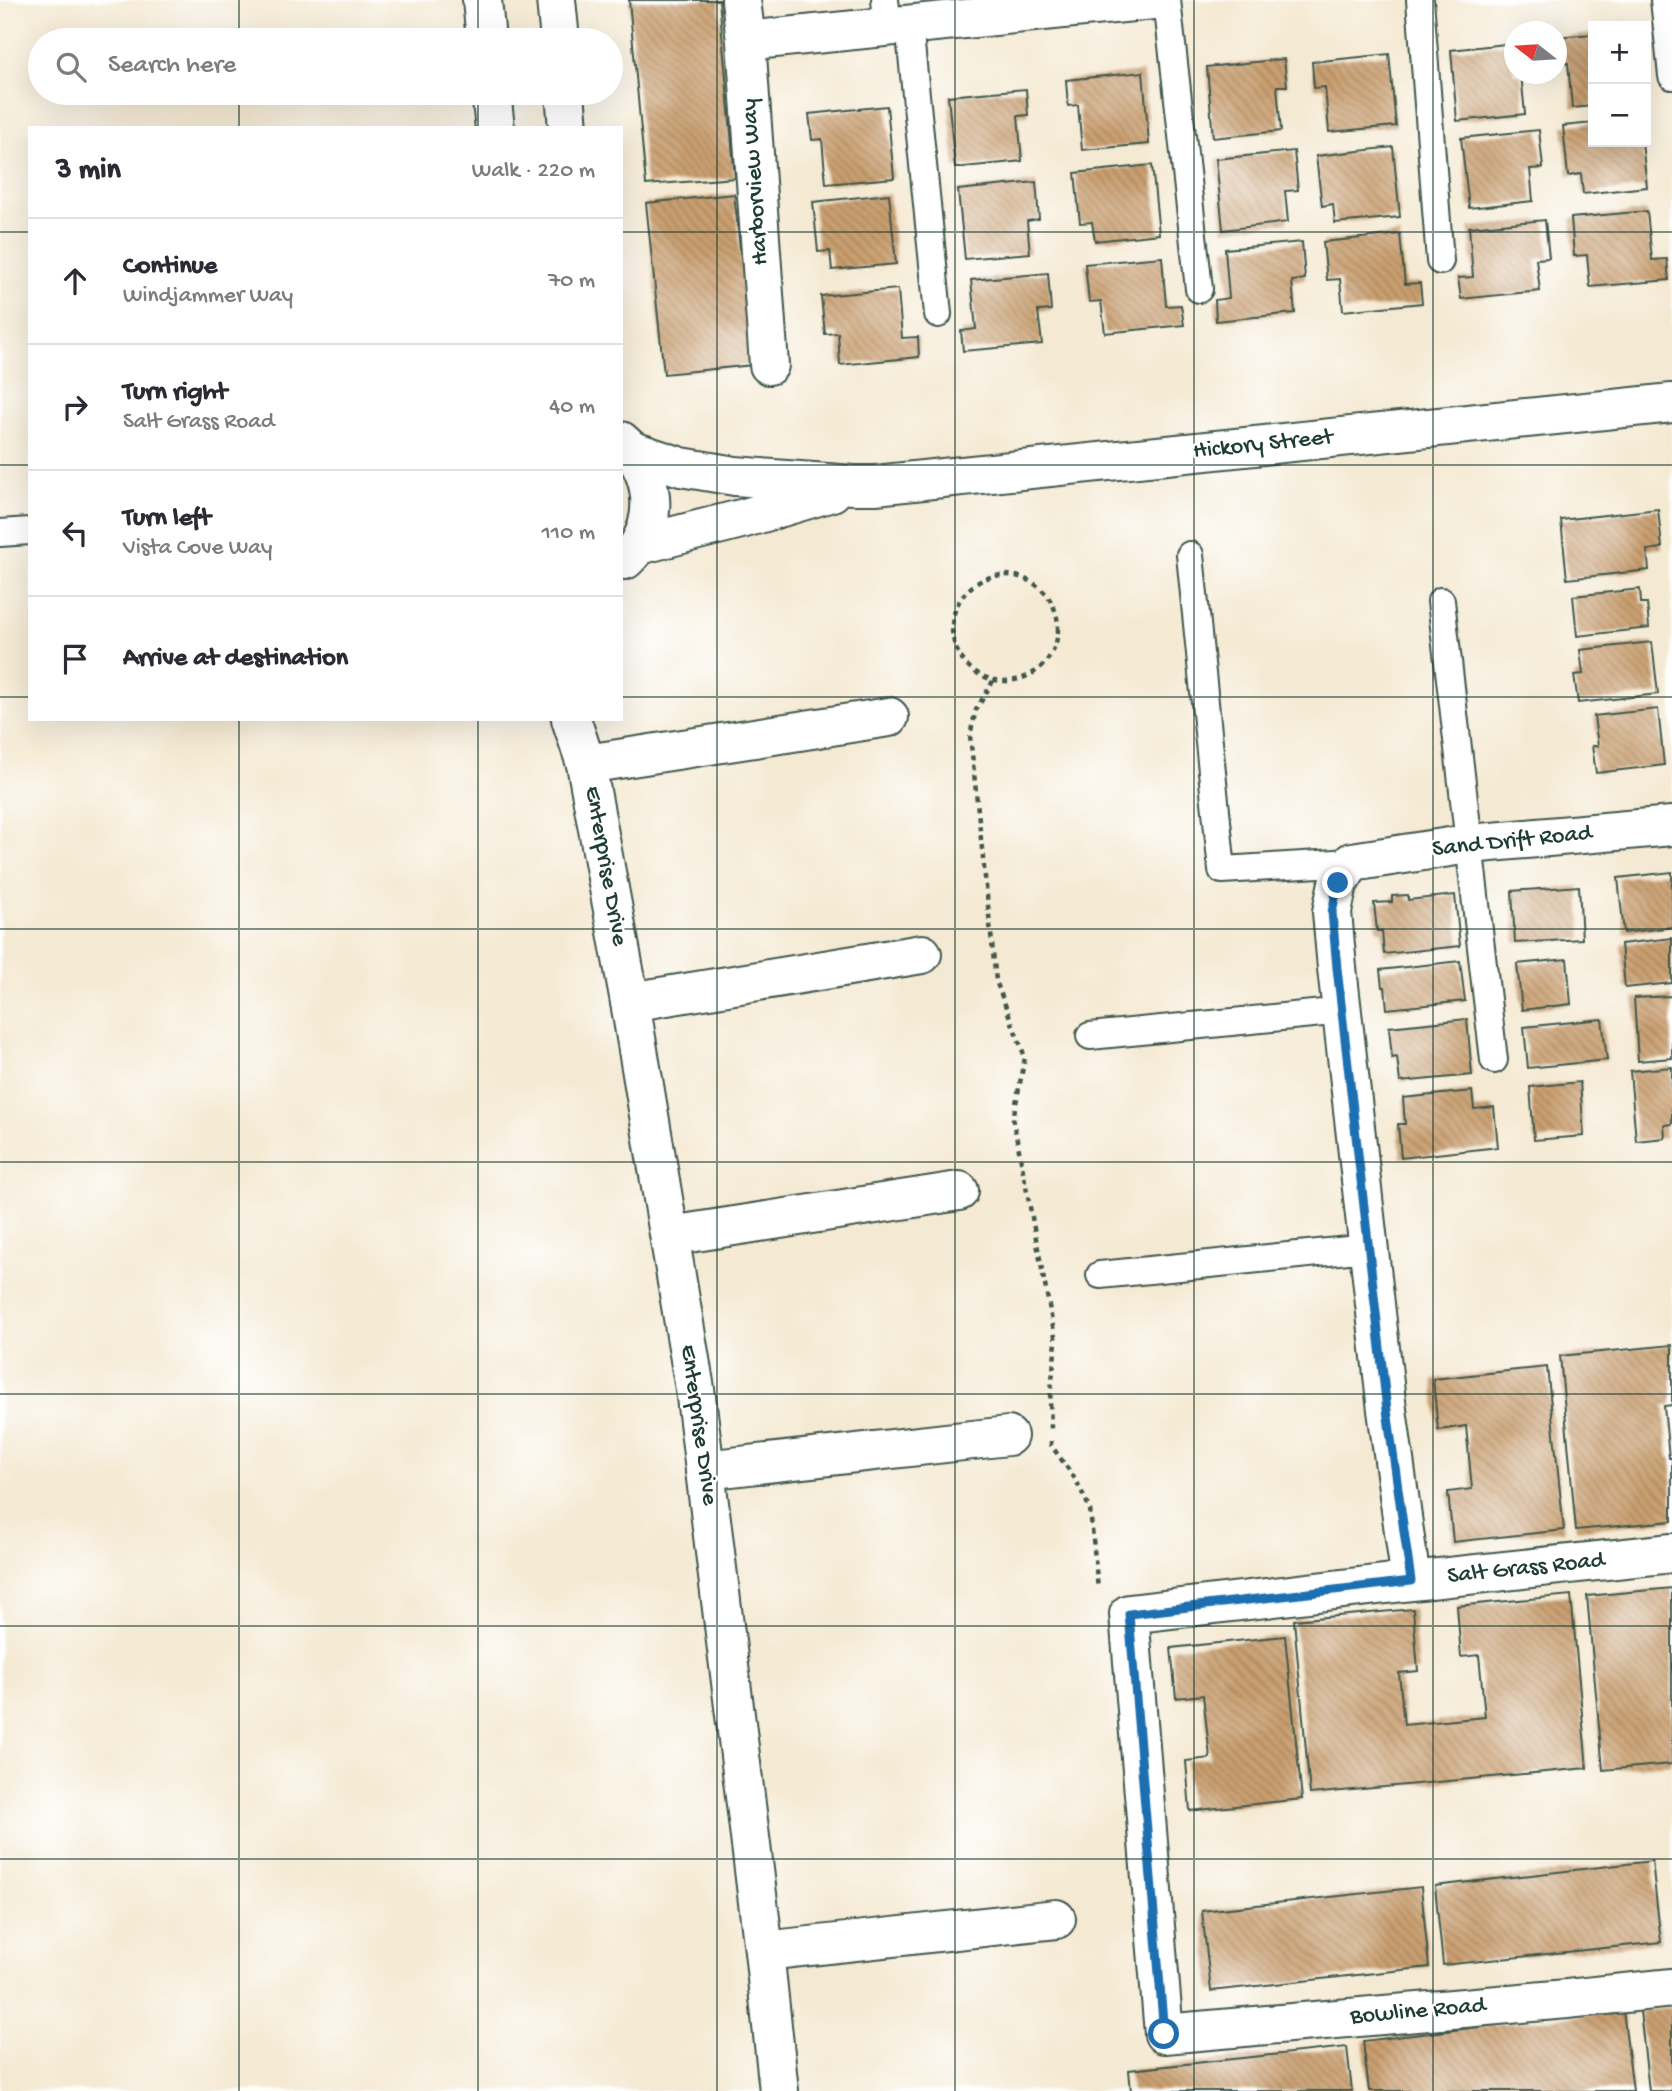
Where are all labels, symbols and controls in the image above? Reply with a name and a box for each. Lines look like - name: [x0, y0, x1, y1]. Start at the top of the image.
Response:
- north arrow: [1504, 21, 1567, 84]
- map controls: [1588, 21, 1651, 147]
- button: +: [1588, 21, 1651, 84]
- search box: [28, 28, 623, 105]
- icon: search: [52, 48, 90, 86]
- text: Search here: [108, 51, 236, 82]
- button: −: [1588, 84, 1651, 147]
- street label: Harborview Way: [736, 97, 776, 266]
- text: 3 min: [56, 154, 121, 189]
- text: Walk · 220 m: [472, 158, 595, 185]
- text: Continue: [123, 252, 217, 283]
- icon: ahead: [56, 262, 94, 300]
- text: 70 m: [548, 268, 595, 295]
- text: Windjammer Way: [123, 283, 293, 310]
- text: Turn right: [123, 378, 227, 409]
- icon: right: [56, 388, 94, 426]
- text: 40 m: [549, 394, 595, 421]
- text: Salt Grass Road: [123, 409, 274, 436]
- street label: Hickory Street: [1192, 423, 1336, 467]
- text: Turn left: [123, 504, 211, 535]
- icon: left: [56, 514, 94, 552]
- text: 110 m: [542, 520, 595, 547]
- text: Vista Cove Way: [123, 535, 272, 562]
- icon: arrive: [56, 640, 94, 678]
- text: Arrive at destination: [123, 644, 348, 675]
- street label: Enterprise Drive: [577, 784, 633, 949]
- street label: Sand Drift Road: [1431, 819, 1595, 865]
- route end: [1322, 867, 1353, 898]
- street label: Enterprise Drive: [672, 1343, 724, 1508]
- street label: Salt Grass Road: [1446, 1546, 1608, 1592]
- street label: Bowline Road: [1348, 1991, 1489, 2032]
- route start: [1148, 2018, 1179, 2049]

